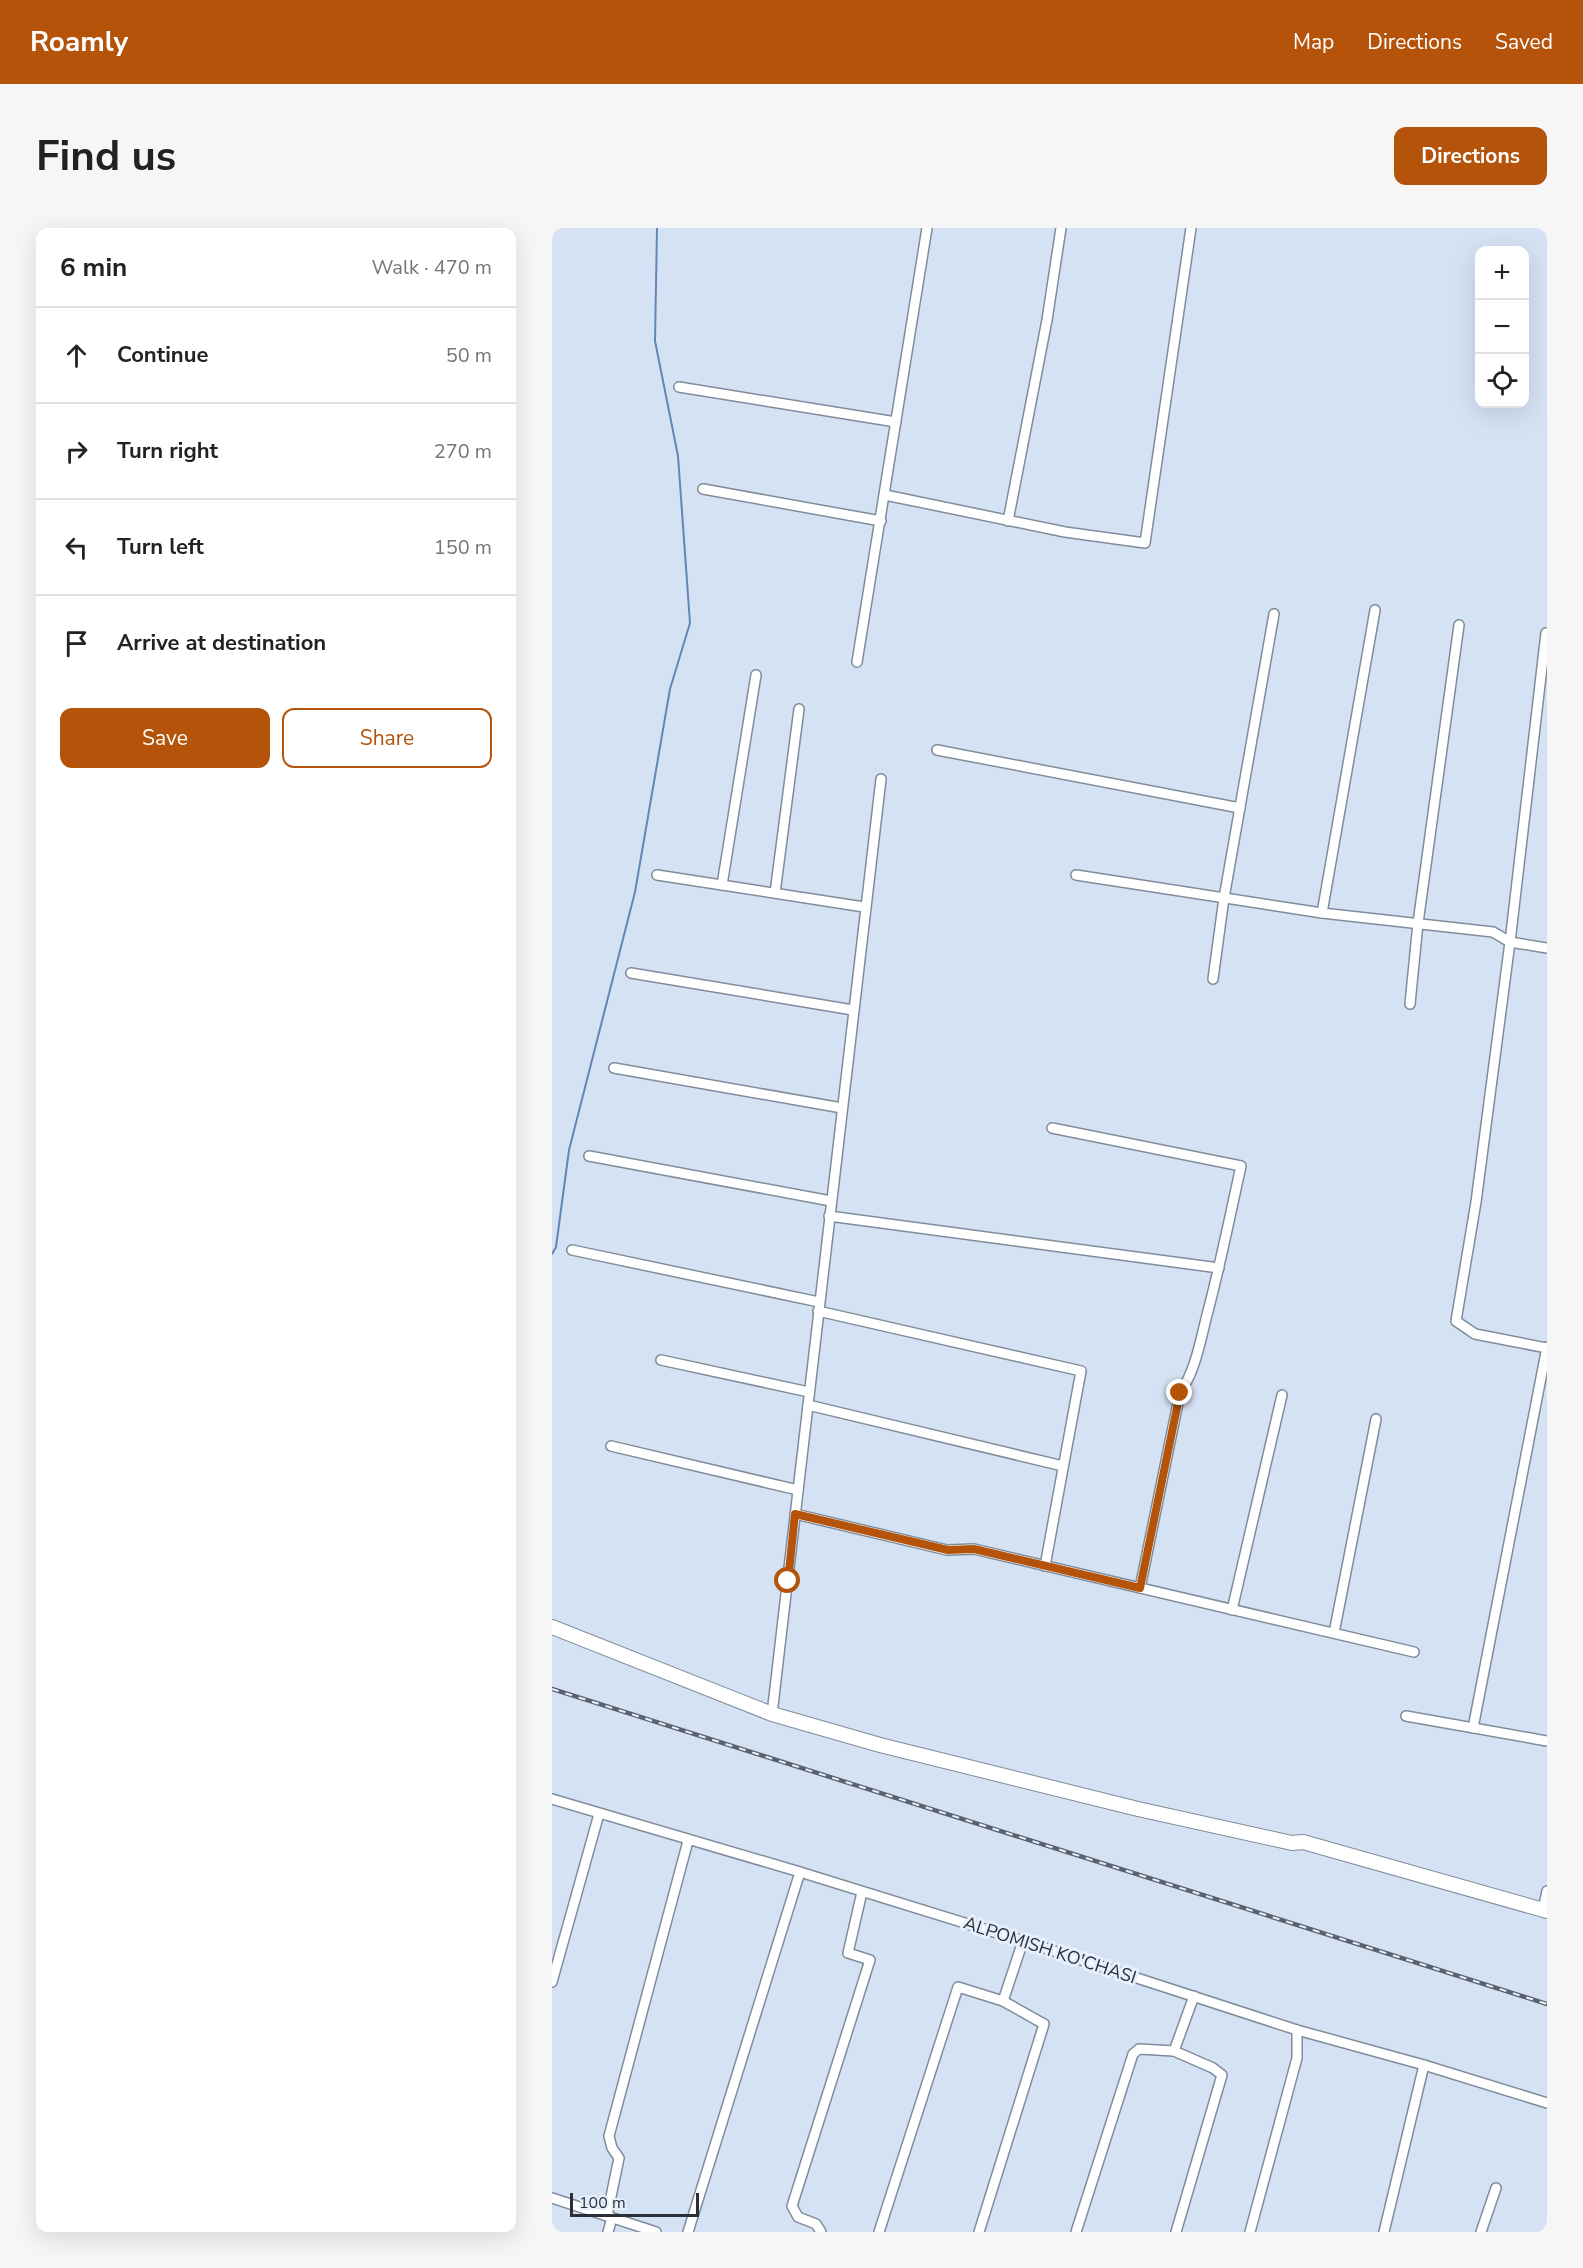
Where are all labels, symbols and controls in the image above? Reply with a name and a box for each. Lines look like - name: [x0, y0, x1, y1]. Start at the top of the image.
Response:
- text: Roamly: [30, 23, 128, 61]
- text: Map: [1293, 28, 1334, 56]
- text: Directions: [1367, 28, 1462, 56]
- text: Saved: [1495, 28, 1553, 56]
- button: Directions: [1394, 127, 1547, 185]
- text: Find us: [36, 128, 176, 185]
- map controls: [1475, 246, 1529, 408]
- button: +: [1475, 246, 1529, 300]
- text: 6 min: [60, 250, 127, 285]
- text: Walk · 470 m: [372, 254, 492, 281]
- button: −: [1475, 300, 1529, 354]
- icon: ahead: [60, 339, 93, 372]
- text: Continue: [117, 340, 208, 370]
- text: 50 m: [446, 342, 492, 369]
- button: locate: [1475, 354, 1529, 408]
- icon: right: [60, 435, 93, 468]
- text: Turn right: [117, 436, 218, 466]
- text: 270 m: [434, 438, 492, 465]
- icon: left: [60, 531, 93, 564]
- text: Turn left: [117, 532, 204, 562]
- text: 150 m: [434, 534, 492, 561]
- icon: arrive: [60, 627, 93, 660]
- text: Arrive at destination: [117, 628, 326, 658]
- button: Save: [60, 708, 270, 768]
- button: Share: [282, 708, 492, 768]
- route end: [1166, 1379, 1192, 1405]
- route start: [774, 1567, 800, 1593]
- street label: ALPOMISH KO'CHASI: [961, 1911, 1139, 1989]
- scale bar: [570, 2190, 699, 2218]
- text: 100 m: [579, 2192, 626, 2214]

